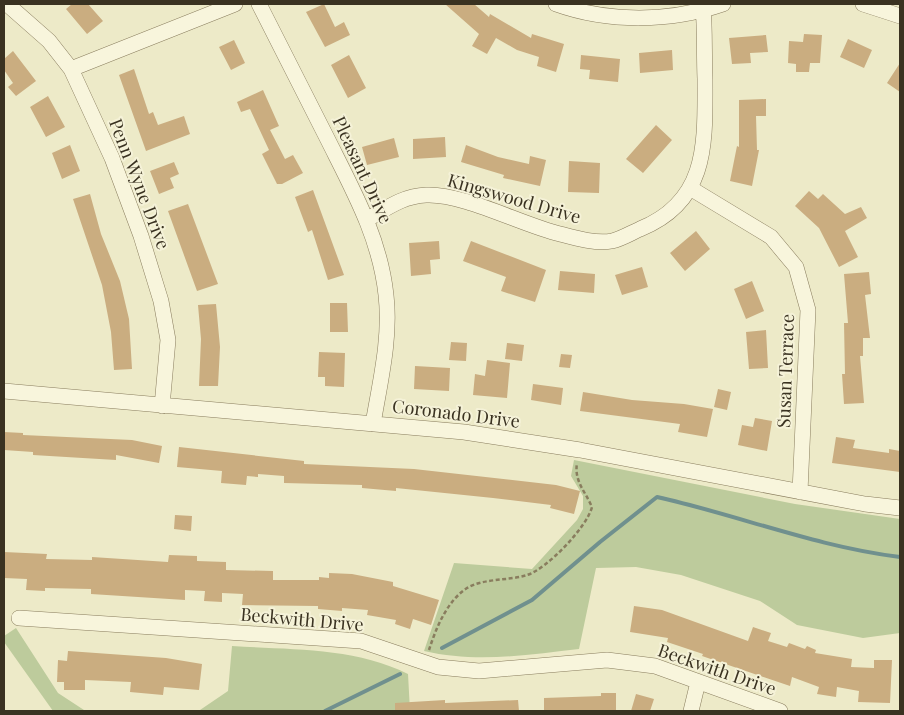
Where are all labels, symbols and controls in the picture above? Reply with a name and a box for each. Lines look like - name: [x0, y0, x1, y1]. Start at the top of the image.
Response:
- street label: Pleasant Drive: [328, 112, 398, 227]
- street label: Penn Wyne Drive: [104, 115, 176, 252]
- street label: Kingswood Drive: [445, 168, 584, 229]
- street label: Susan Terrace: [771, 313, 799, 429]
- street label: Coronado Drive: [391, 393, 521, 433]
- street label: Beckwith Drive: [239, 602, 365, 636]
- street label: Beckwith Drive: [655, 638, 780, 701]

